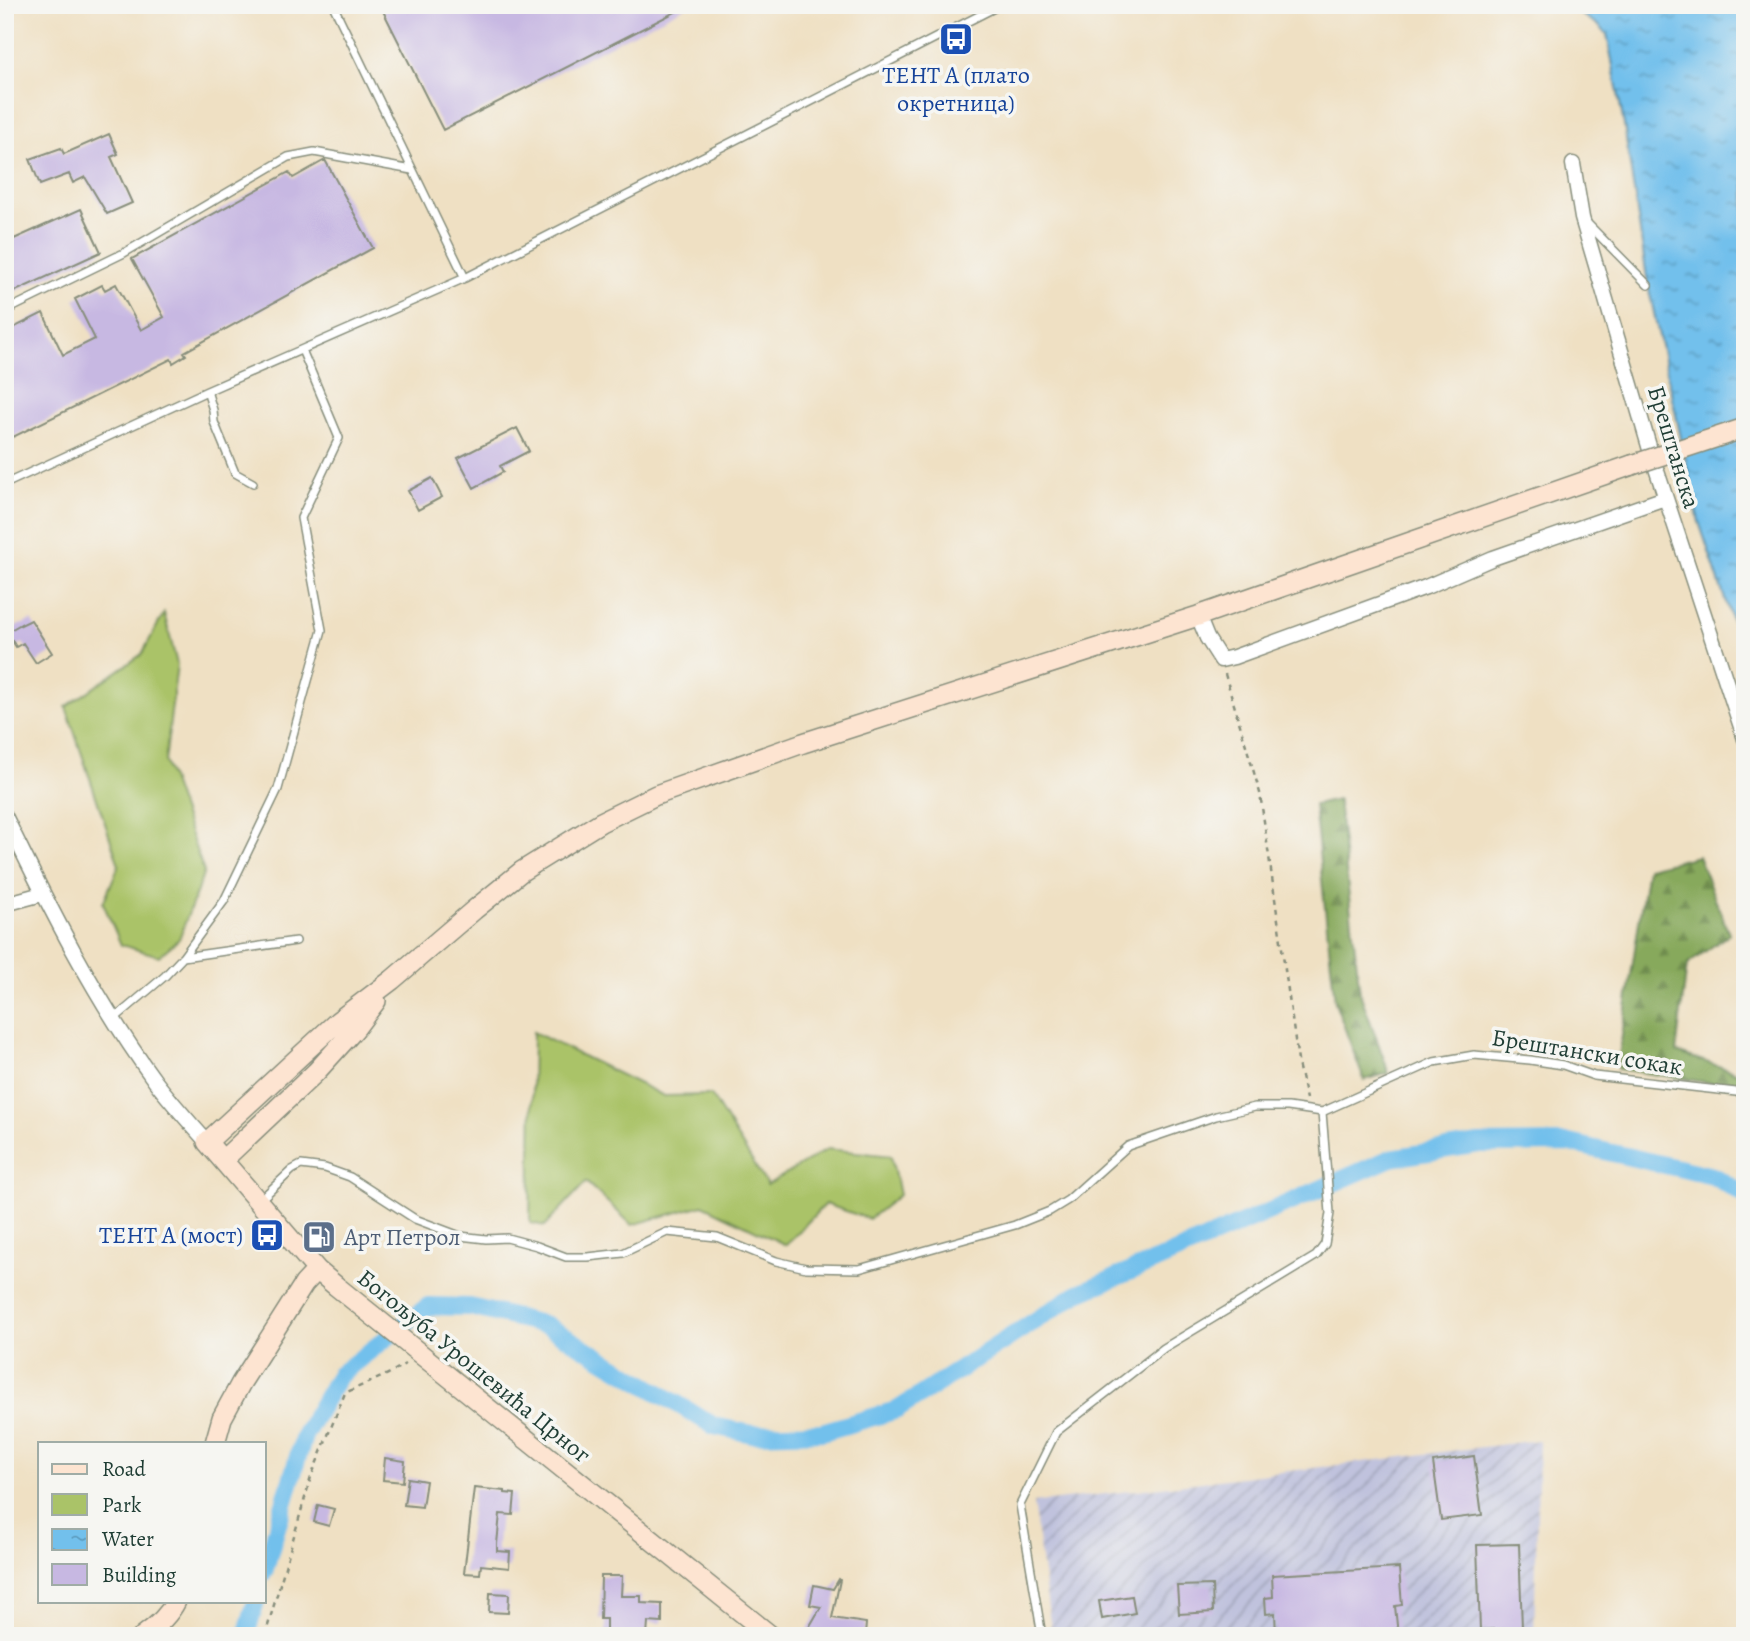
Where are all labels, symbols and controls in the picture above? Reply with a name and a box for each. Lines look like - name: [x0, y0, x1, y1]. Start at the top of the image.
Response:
- bus stop icon: ТЕНТ А (плато окретница): [937, 20, 975, 58]
- place label: ТЕНТ А (плато окретница): [882, 59, 1030, 119]
- street label: Брештанска: [1640, 382, 1708, 512]
- street label: Брештански сокак: [1489, 1021, 1685, 1083]
- bus stop icon: ТЕНТ А (мост): [248, 1216, 286, 1254]
- fuel station icon: Арт Петрол: [300, 1218, 338, 1256]
- place label: ТЕНТ А (мост): [99, 1219, 243, 1251]
- place label: Арт Петрол: [343, 1221, 460, 1253]
- street label: Богољуба Урошевића Црног: [351, 1262, 597, 1470]
- legend: [38, 1442, 266, 1602]
- text: Road: [102, 1455, 146, 1483]
- text: Park: [102, 1491, 142, 1519]
- text: Water: [101, 1525, 154, 1553]
- text: Building: [102, 1561, 177, 1589]

